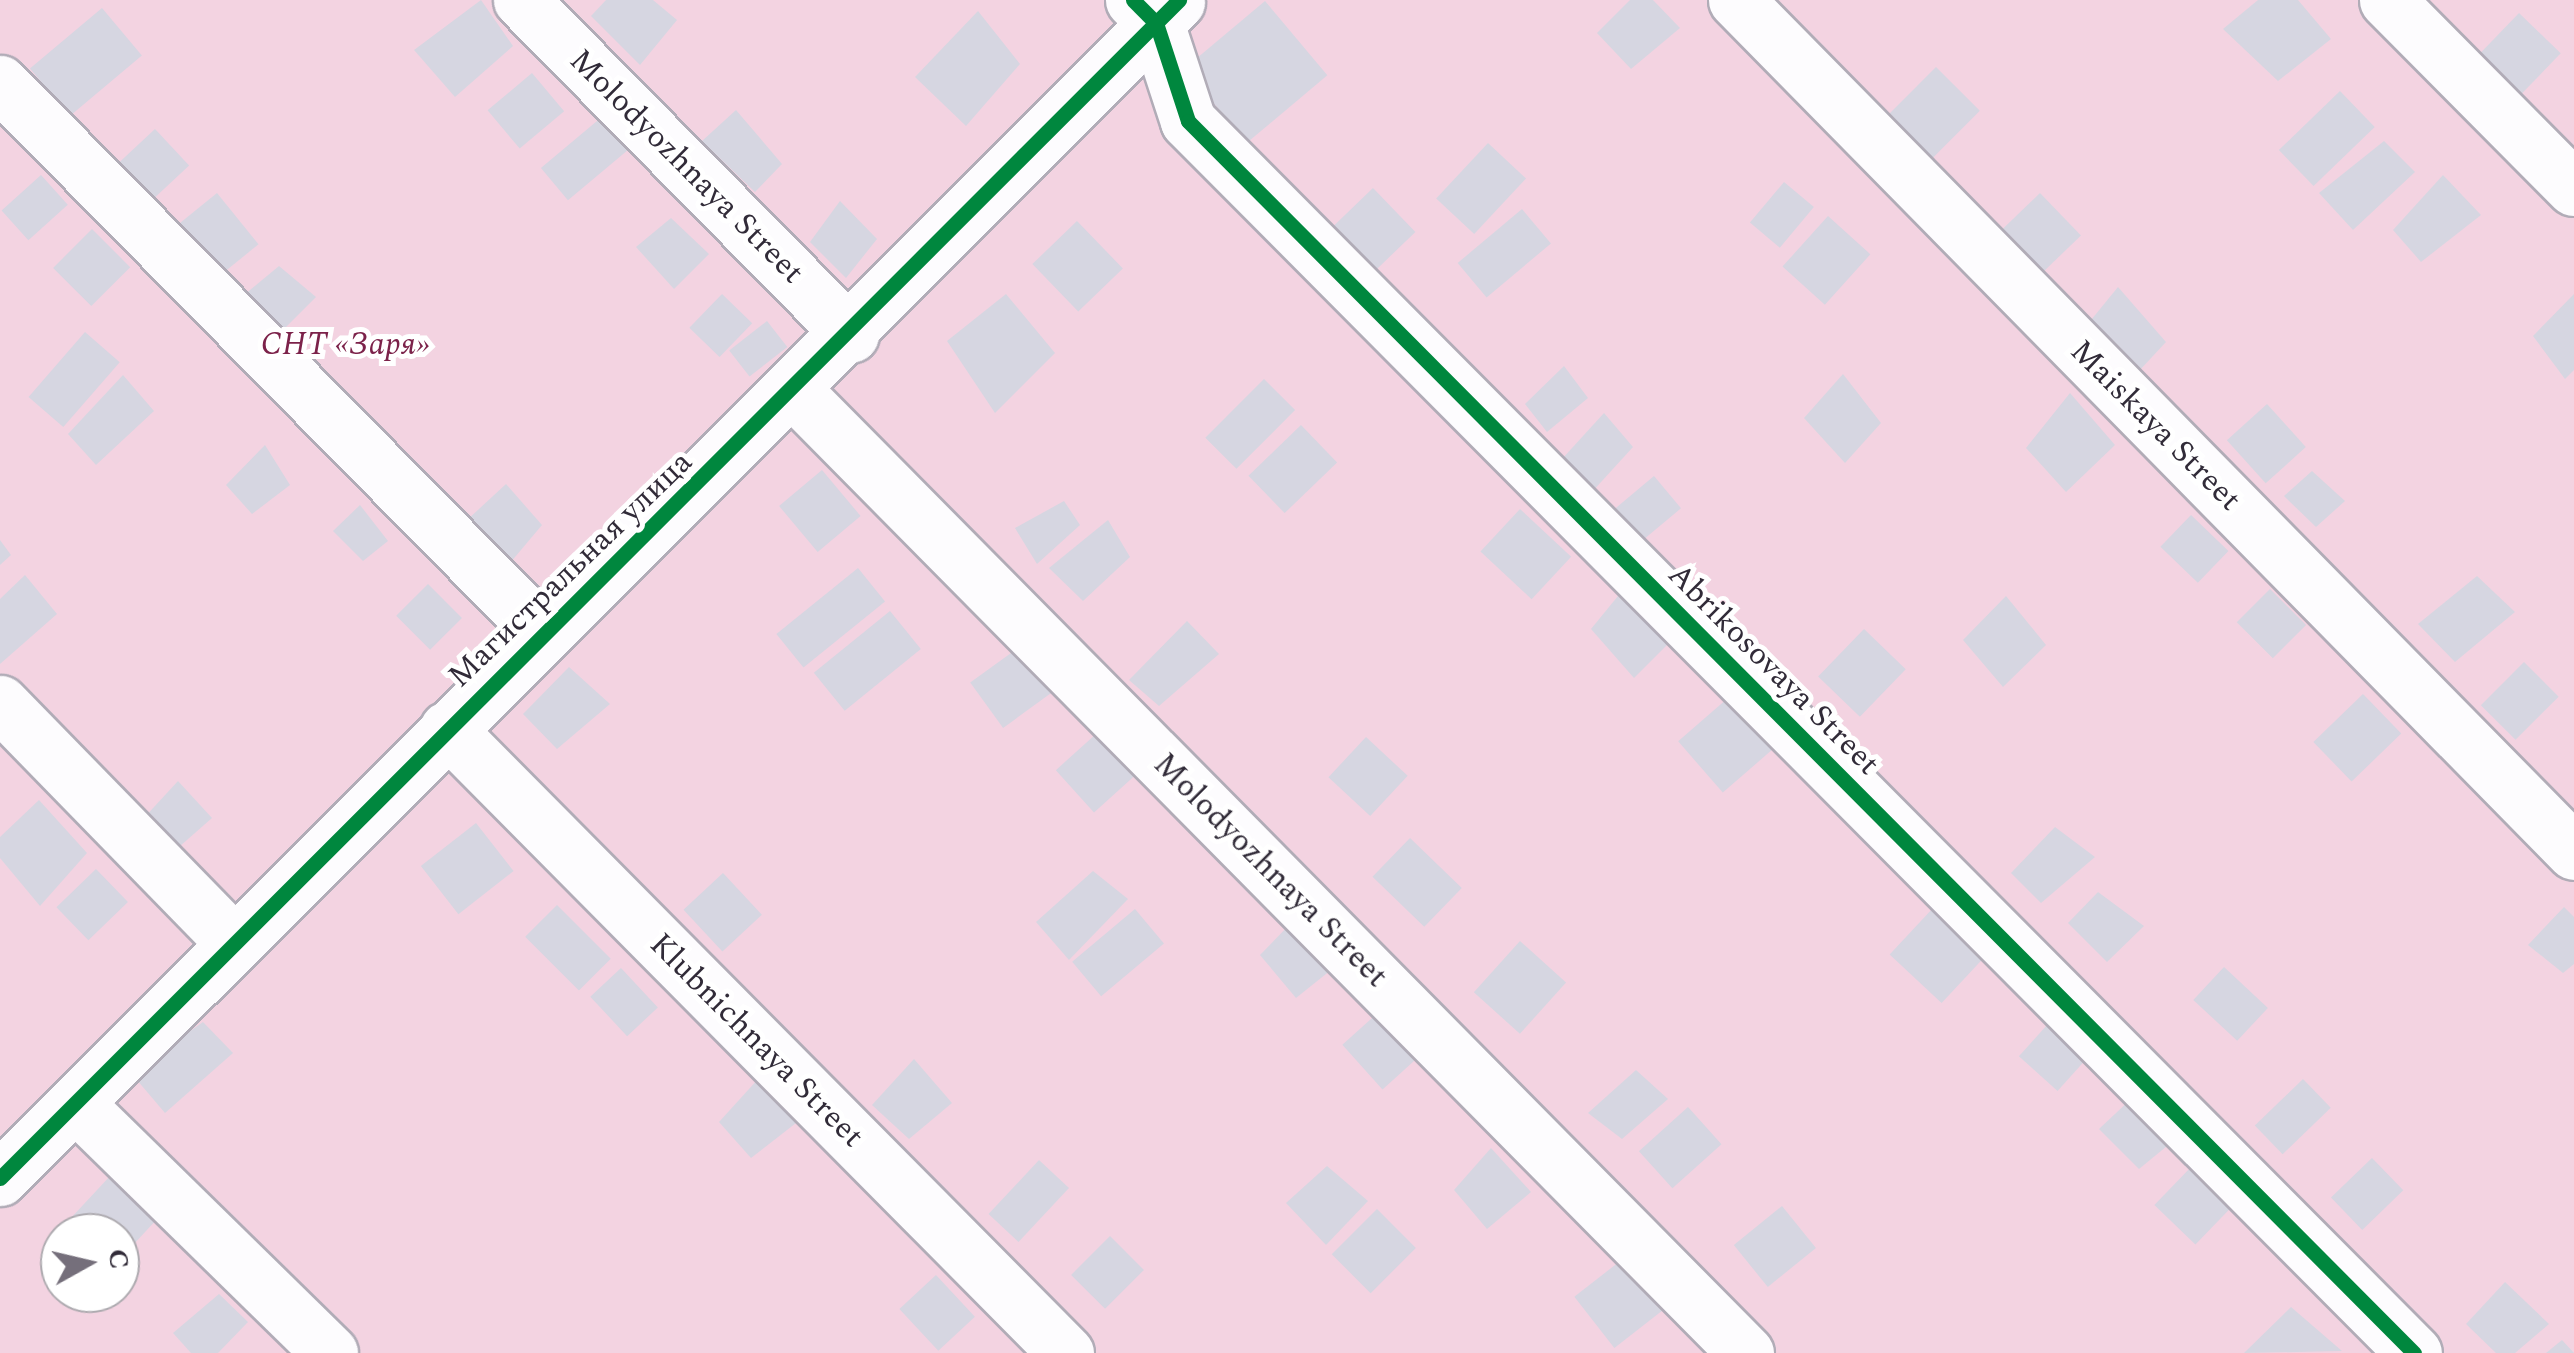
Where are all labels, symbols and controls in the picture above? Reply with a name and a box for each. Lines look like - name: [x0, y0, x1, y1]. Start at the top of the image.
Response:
- street label: Molodyozhnaya Street: [561, 42, 811, 292]
- park label: СНТ «Заря»: [261, 326, 429, 364]
- street label: Maiskaya Street: [2062, 333, 2248, 519]
- street label: Магистральная улица: [441, 444, 701, 696]
- street label: Abrikosovaya Street: [1659, 556, 1887, 784]
- street label: Molodyozhnaya Street: [1145, 746, 1395, 996]
- street label: Klubnichnaya Street: [641, 926, 871, 1156]
- north arrow: [40, 1213, 140, 1313]
- text: С: [96, 1246, 141, 1272]

